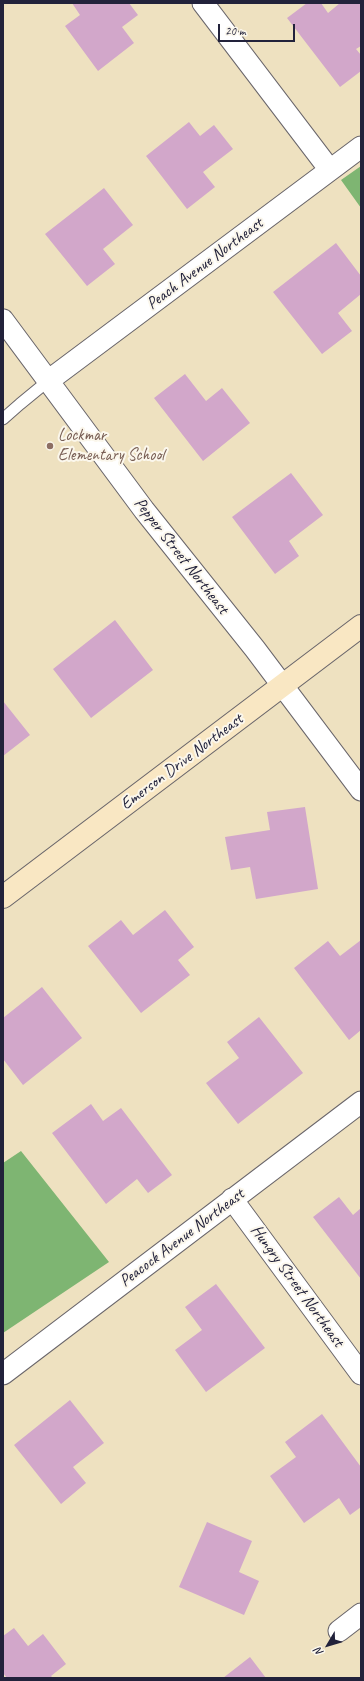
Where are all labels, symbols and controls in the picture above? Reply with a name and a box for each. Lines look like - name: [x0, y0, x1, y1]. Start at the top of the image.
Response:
- scale bar: [220, 16, 297, 42]
- text: 20 m: [225, 23, 245, 39]
- street label: Peach Avenue Northeast: [143, 214, 267, 314]
- place label: Lockmar Elementary School: [58, 426, 164, 466]
- marker: Lockmar Elementary School: [45, 441, 55, 451]
- street label: Pepper Street Northeast: [129, 494, 233, 618]
- street label: Emerson Drive Northeast: [117, 709, 247, 815]
- street label: Peacock Avenue Northeast: [116, 1184, 248, 1292]
- street label: Hungry Street Northeast: [246, 1221, 348, 1351]
- north arrow: [308, 1625, 348, 1665]
- text: N: [311, 1645, 326, 1659]

